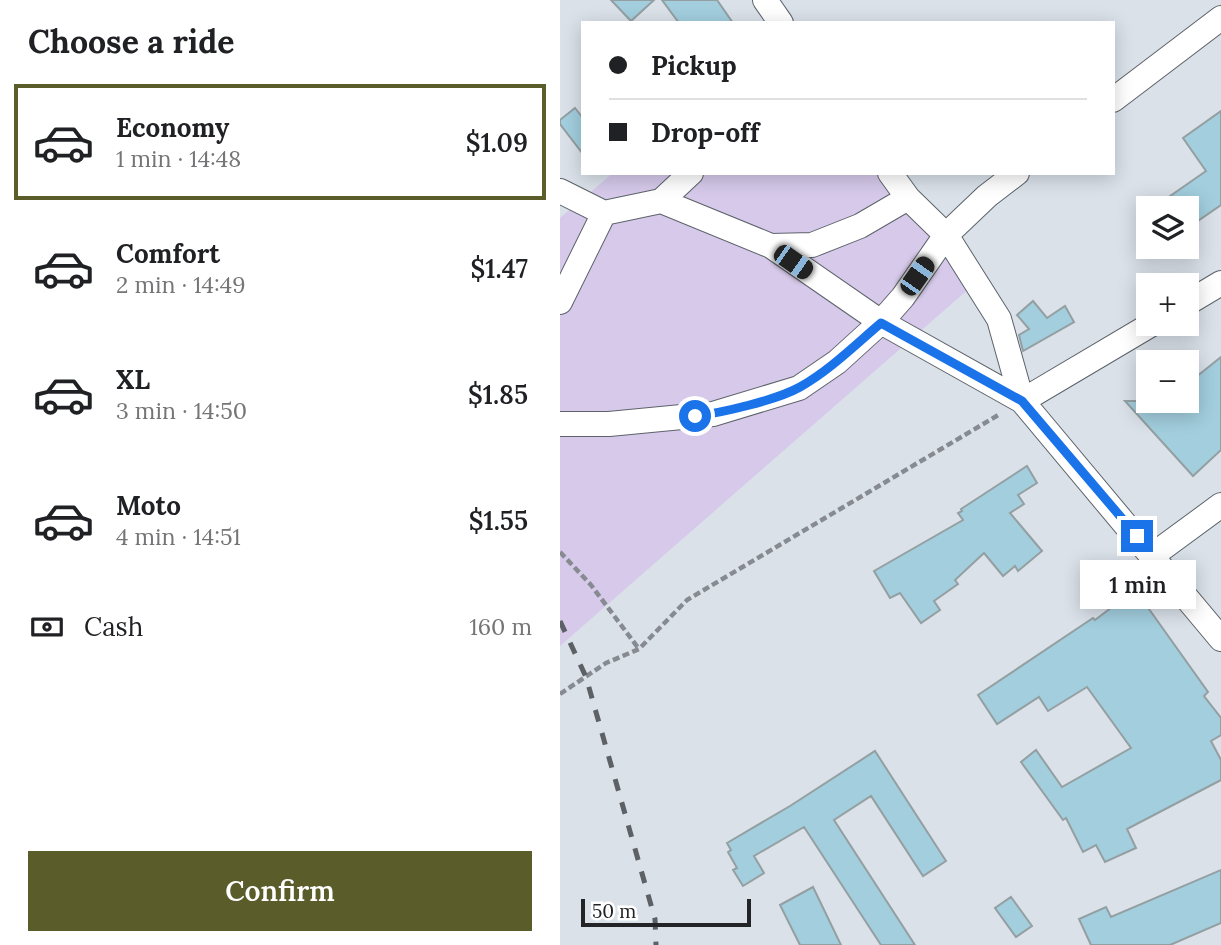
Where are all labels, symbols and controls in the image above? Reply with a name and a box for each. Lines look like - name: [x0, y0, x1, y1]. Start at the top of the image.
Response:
- text: Choose a ride: [28, 21, 235, 62]
- text: Pickup: [651, 49, 737, 82]
- icon: car: [32, 111, 95, 174]
- text: Economy: [116, 111, 229, 144]
- text: Drop-off: [651, 116, 759, 149]
- text: $1.09: [466, 126, 528, 159]
- text: 1 min · 14:48: [116, 144, 241, 173]
- map controls: [1136, 196, 1199, 413]
- button: layers: [1136, 196, 1199, 259]
- icon: car: [32, 237, 95, 300]
- text: Comfort: [116, 237, 220, 270]
- car: [770, 241, 817, 283]
- text: $1.47: [471, 252, 528, 285]
- car: [897, 253, 938, 299]
- text: 2 min · 14:49: [116, 270, 246, 299]
- button: +: [1136, 273, 1199, 336]
- button: −: [1136, 350, 1199, 413]
- icon: car: [32, 363, 95, 426]
- text: XL: [116, 363, 150, 396]
- text: $1.85: [468, 378, 528, 411]
- text: 3 min · 14:50: [116, 396, 247, 425]
- route start: [679, 400, 711, 432]
- icon: car: [32, 489, 95, 552]
- text: Moto: [116, 489, 181, 522]
- text: $1.55: [469, 504, 528, 537]
- route end: [1121, 520, 1153, 552]
- text: 4 min · 14:51: [116, 522, 241, 551]
- callout: 1 min: [1079, 560, 1195, 610]
- text: 1 min: [1109, 570, 1167, 599]
- icon: cash: [28, 608, 66, 646]
- text: Cash: [84, 610, 143, 643]
- text: 160 m: [469, 612, 532, 641]
- button: Confirm: [28, 851, 532, 931]
- scale bar: [581, 896, 751, 928]
- text: 50 m: [592, 899, 636, 923]

